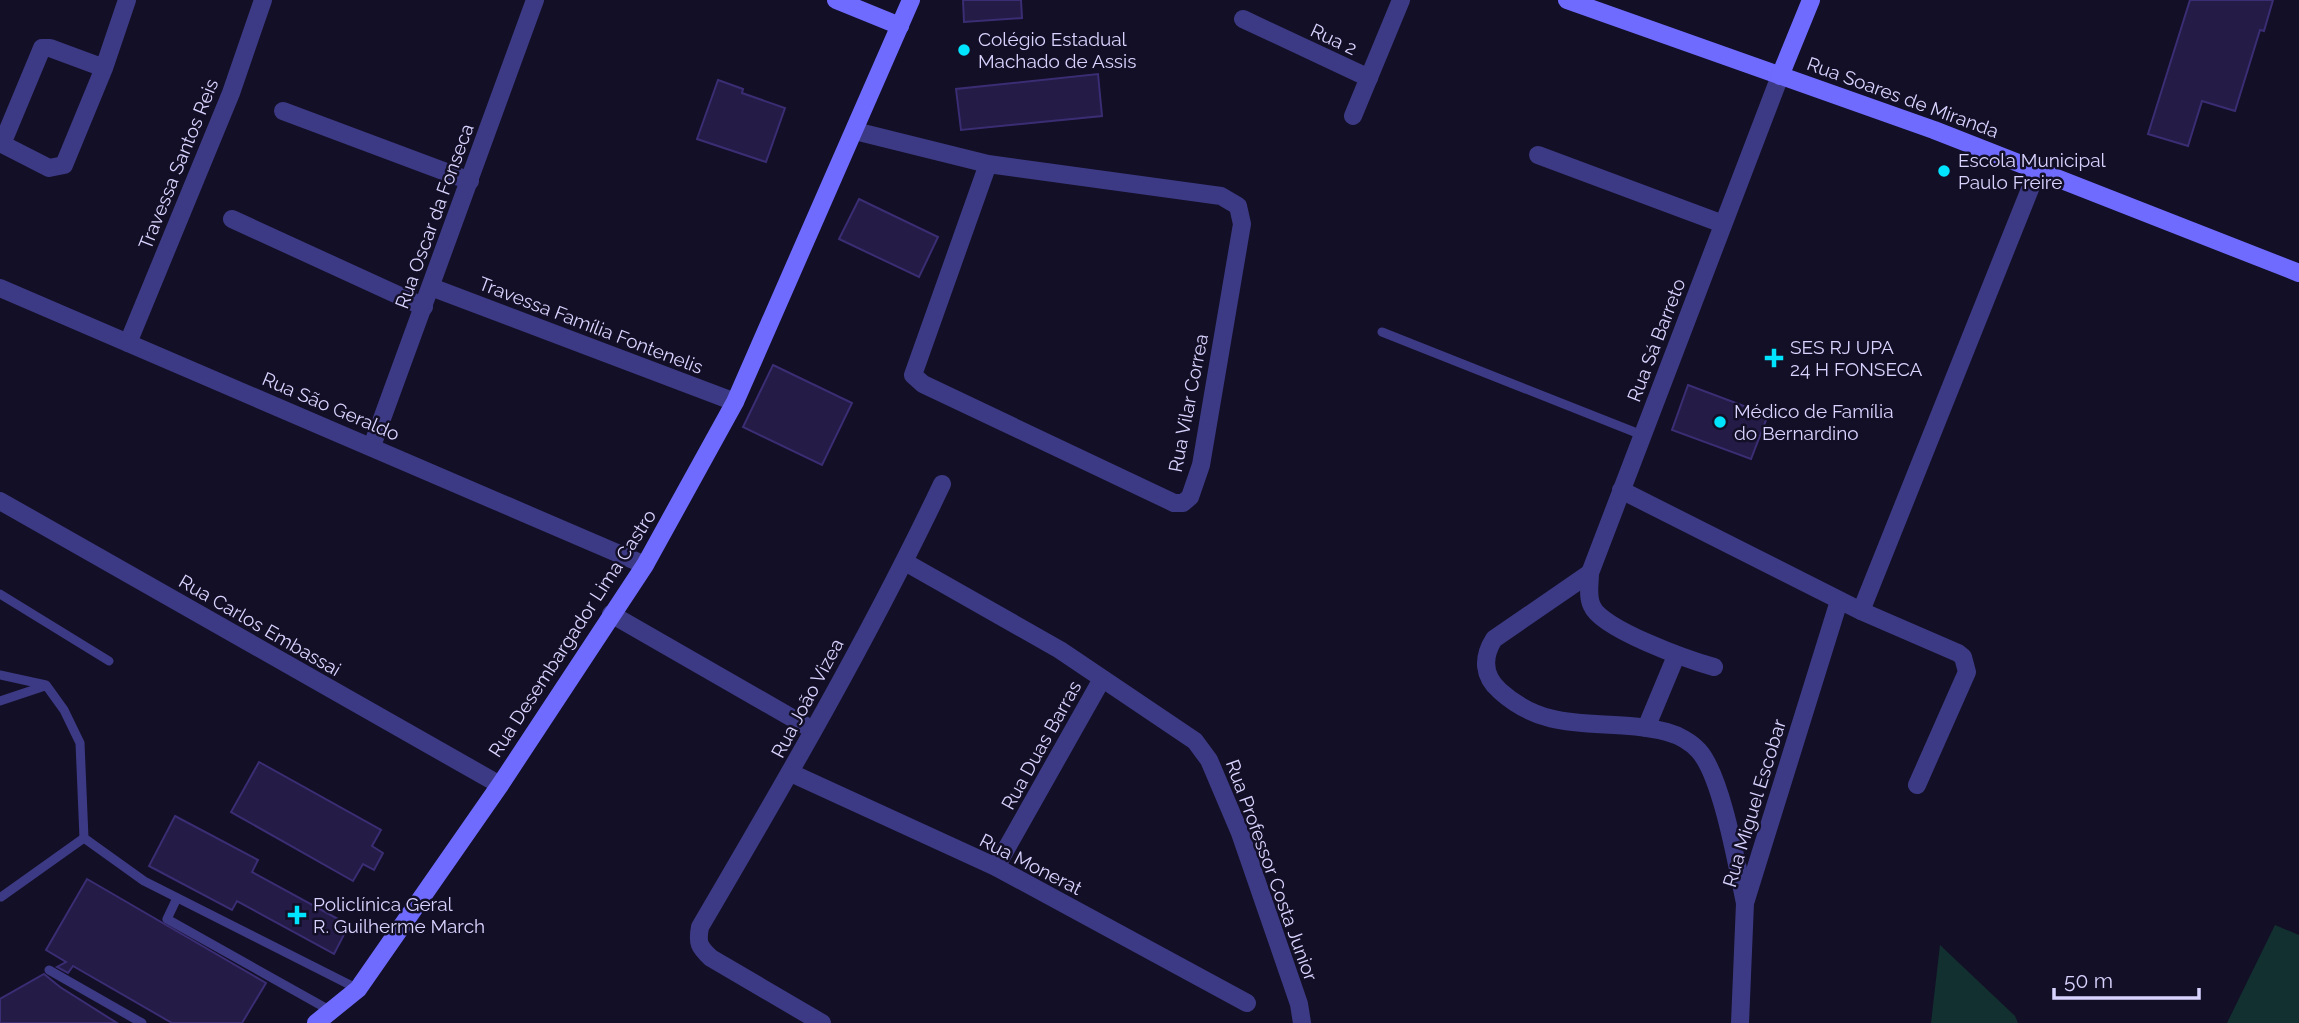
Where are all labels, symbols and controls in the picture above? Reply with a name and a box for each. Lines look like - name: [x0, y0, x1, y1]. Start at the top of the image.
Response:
- street label: Rua 2: [1307, 19, 1361, 59]
- place label: Colégio Estadual Machado de Assis: [978, 28, 1136, 72]
- marker: Colégio Estadual Machado de Assis: [956, 42, 972, 58]
- street label: Rua Soares de Miranda: [1804, 52, 2002, 142]
- street label: Travessa Santos Reis: [134, 75, 222, 253]
- street label: Rua Oscar da Fonseca: [390, 121, 478, 311]
- place label: Escola Municipal Paulo Freire: [1958, 149, 2107, 193]
- marker: Escola Municipal Paulo Freire: [1936, 163, 1952, 179]
- street label: Travessa Família Fontenelis: [476, 272, 706, 378]
- street label: Rua Sá Barreto: [1622, 275, 1690, 405]
- street label: Rua Vilar Correa: [1164, 332, 1212, 474]
- place label: SES RJ UPA 24 H FONSECA: [1790, 336, 1923, 380]
- marker: SES RJ UPA 24 H FONSECA: [1764, 348, 1784, 368]
- street label: Rua São Geraldo: [259, 367, 403, 445]
- place label: Médico de Família do Bernardino: [1734, 400, 1894, 444]
- marker: Médico de Família do Bernardino: [1712, 414, 1728, 430]
- street label: Rua Desembargador Lima Castro: [484, 505, 660, 761]
- street label: Rua Carlos Embassai: [175, 570, 345, 680]
- street label: Rua João Vizea: [766, 635, 848, 761]
- street label: Rua Duas Barras: [997, 677, 1085, 813]
- street label: Rua Miguel Escobar: [1718, 716, 1790, 890]
- street label: Rua Professor Costa Junior: [1222, 756, 1322, 984]
- street label: Rua Monerat: [976, 829, 1086, 900]
- place label: Policlínica Geral R. Guilherme March: [313, 893, 485, 937]
- marker: Policlínica Geral R. Guilherme March: [287, 905, 307, 925]
- scale bar: [2054, 956, 2199, 1000]
- text: 50 m: [2064, 968, 2113, 993]

